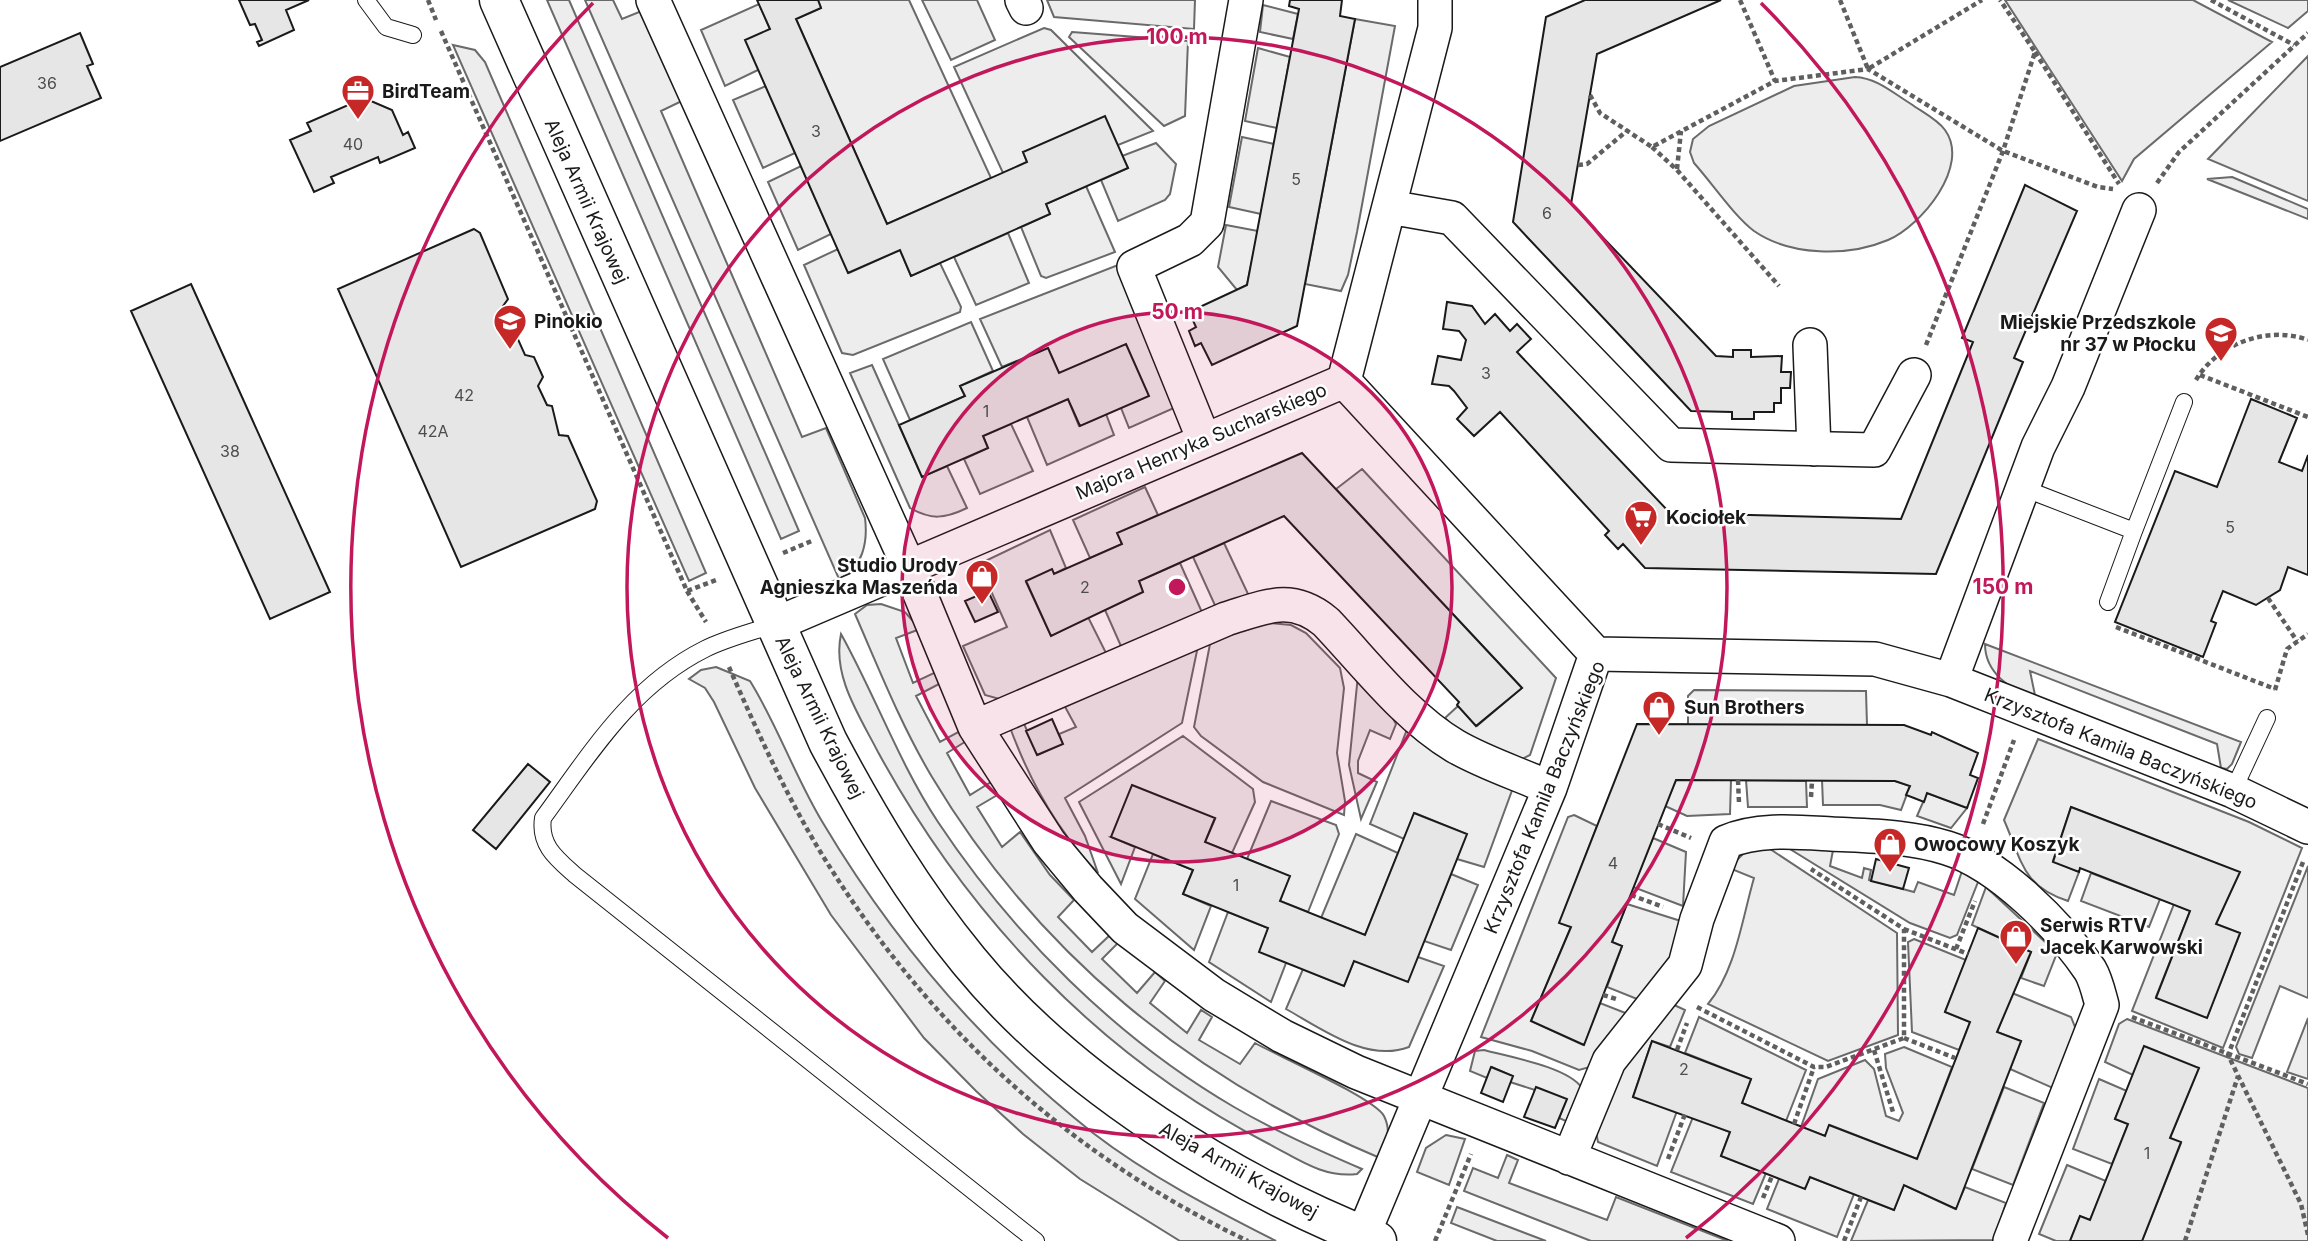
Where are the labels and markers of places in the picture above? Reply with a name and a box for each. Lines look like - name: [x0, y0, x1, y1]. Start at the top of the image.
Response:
- office icon: BirdTeam: [339, 72, 377, 121]
- place label: BirdTeam: [382, 80, 470, 103]
- school or university icon: Pinokio: [491, 302, 529, 351]
- place label: Pinokio: [534, 310, 603, 333]
- place label: Miejskie Przedszkole nr 37 w Płocku: [2000, 311, 2196, 356]
- school or university icon: Miejskie Przedszkole nr 37 w Płocku: [2202, 314, 2240, 363]
- supermarket icon: Kociołek: [1622, 498, 1660, 547]
- place label: Kociołek: [1666, 506, 1746, 529]
- place label: Studio Urody Agnieszka Maszeńda: [760, 554, 959, 599]
- shop icon: Studio Urody Agnieszka Maszeńda: [963, 557, 1001, 606]
- centre of rings: [1165, 575, 1189, 599]
- shop icon: Sun Brothers: [1640, 688, 1678, 737]
- place label: Sun Brothers: [1684, 696, 1805, 719]
- shop icon: Owocowy Koszyk: [1871, 825, 1909, 874]
- place label: Owocowy Koszyk: [1914, 833, 2079, 856]
- place label: Serwis RTV Jacek Karwowski: [2040, 914, 2203, 959]
- shop icon: Serwis RTV Jacek Karwowski: [1997, 917, 2035, 966]

